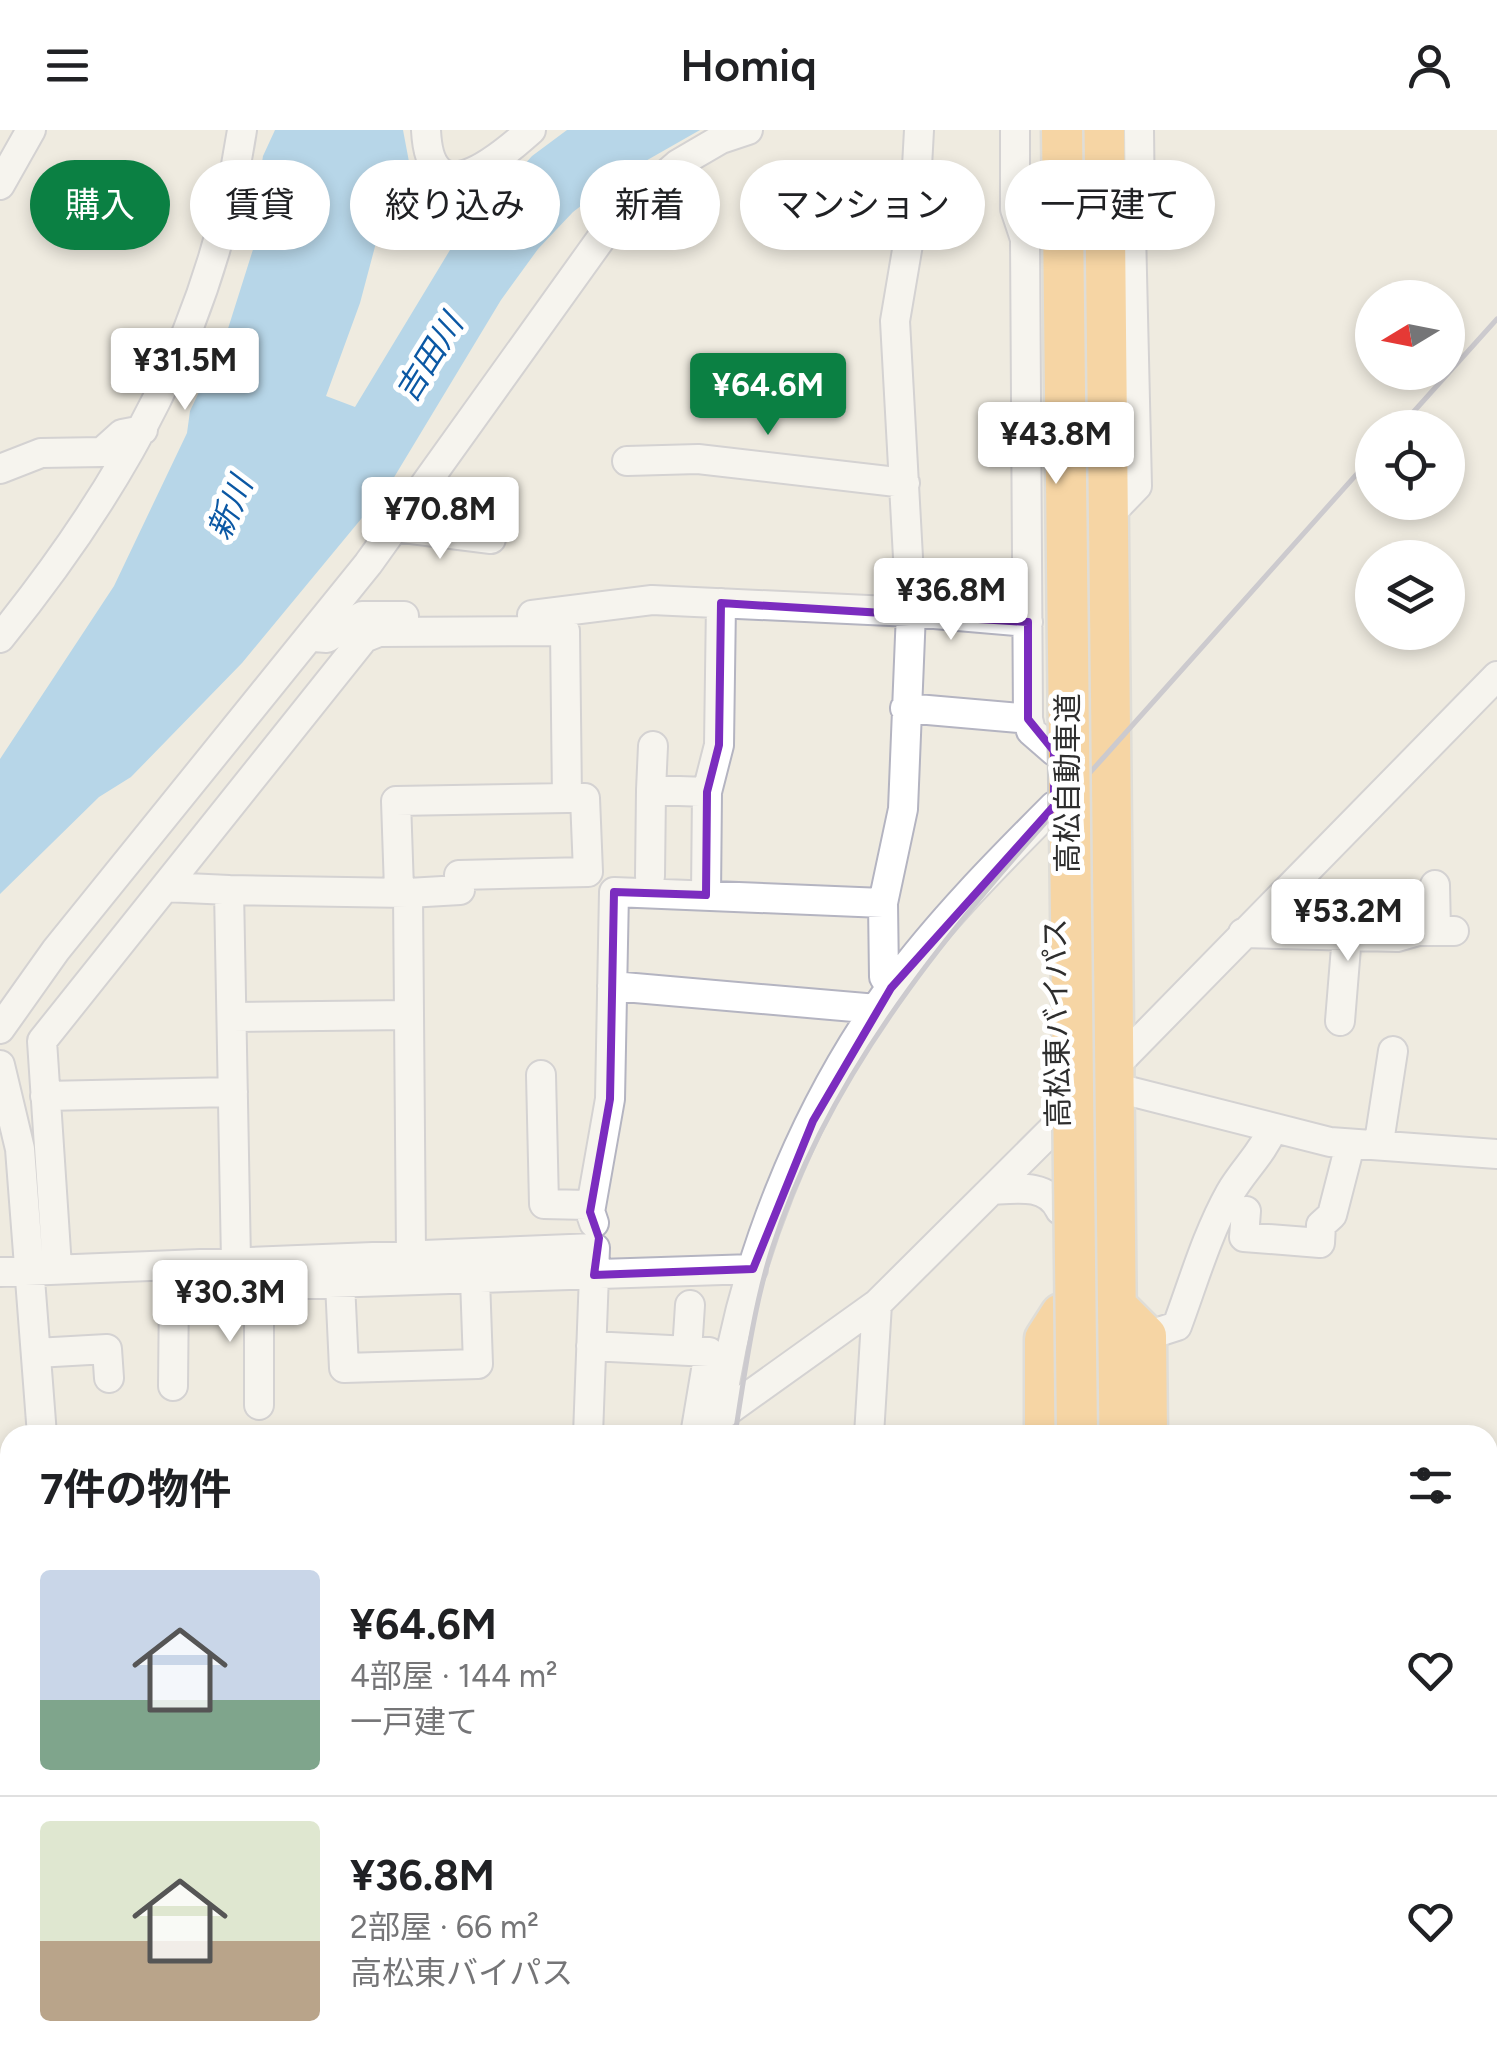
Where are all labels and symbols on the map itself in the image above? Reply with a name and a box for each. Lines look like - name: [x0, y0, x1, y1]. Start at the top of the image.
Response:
- north arrow: [1355, 280, 1465, 390]
- water label: 吉田川: [387, 305, 472, 409]
- pin: ¥31.5M: [104, 328, 266, 413]
- pin: ¥64.6M: [687, 353, 849, 438]
- pin: ¥43.8M: [975, 402, 1137, 487]
- water label: 新川: [200, 468, 261, 545]
- pin: ¥70.8M: [359, 477, 521, 562]
- pin: ¥36.8M: [870, 558, 1032, 643]
- street label: 高松自動車道: [1049, 693, 1086, 873]
- pin: ¥53.2M: [1267, 879, 1429, 964]
- street label: 高松東バイパス: [1036, 918, 1077, 1128]
- pin: ¥30.3M: [149, 1260, 311, 1345]

